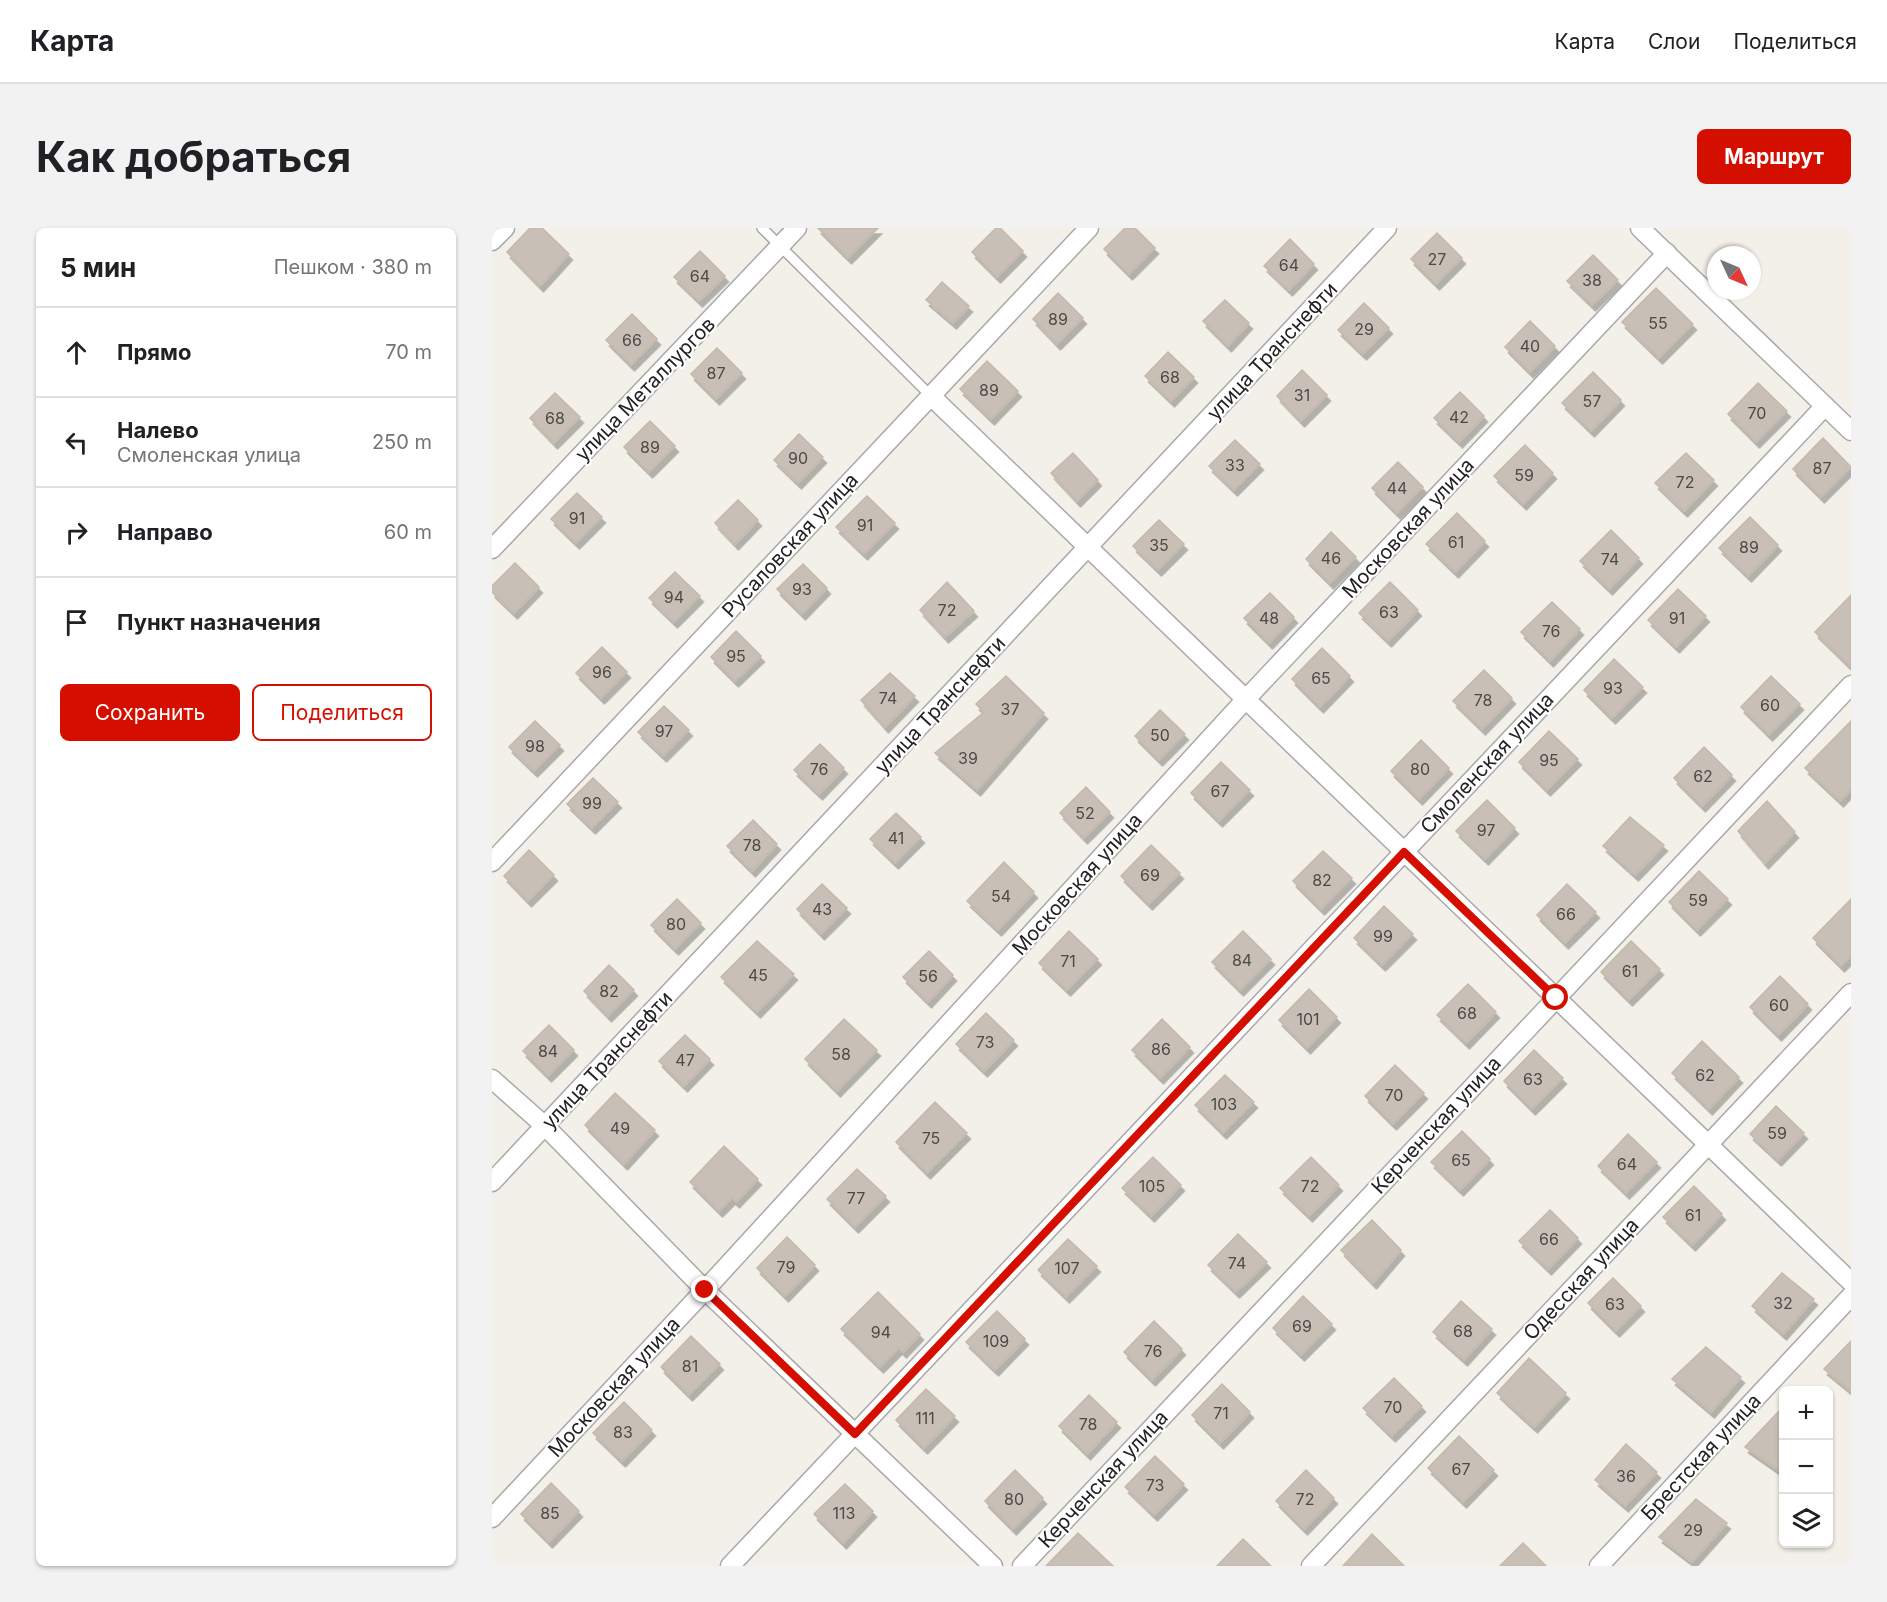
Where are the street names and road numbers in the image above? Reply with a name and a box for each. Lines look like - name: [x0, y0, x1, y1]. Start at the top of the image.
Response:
- street label: улица Транснефти: [1202, 277, 1342, 425]
- street label: улица Металлургов: [570, 312, 720, 466]
- street label: Московская улица: [1337, 453, 1479, 603]
- street label: Русаловская улица: [717, 468, 863, 622]
- street label: улица Транснефти: [870, 631, 1010, 779]
- street label: Смоленская улица: [1415, 688, 1559, 838]
- street label: Московская улица: [1007, 808, 1147, 960]
- street label: улица Транснефти: [537, 986, 677, 1134]
- street label: Керченская улица: [1366, 1051, 1506, 1199]
- street label: Одесская улица: [1518, 1213, 1644, 1345]
- street label: Московская улица: [543, 1312, 685, 1462]
- street label: Брестская улица: [1636, 1389, 1766, 1525]
- street label: Керченская улица: [1033, 1405, 1173, 1553]

